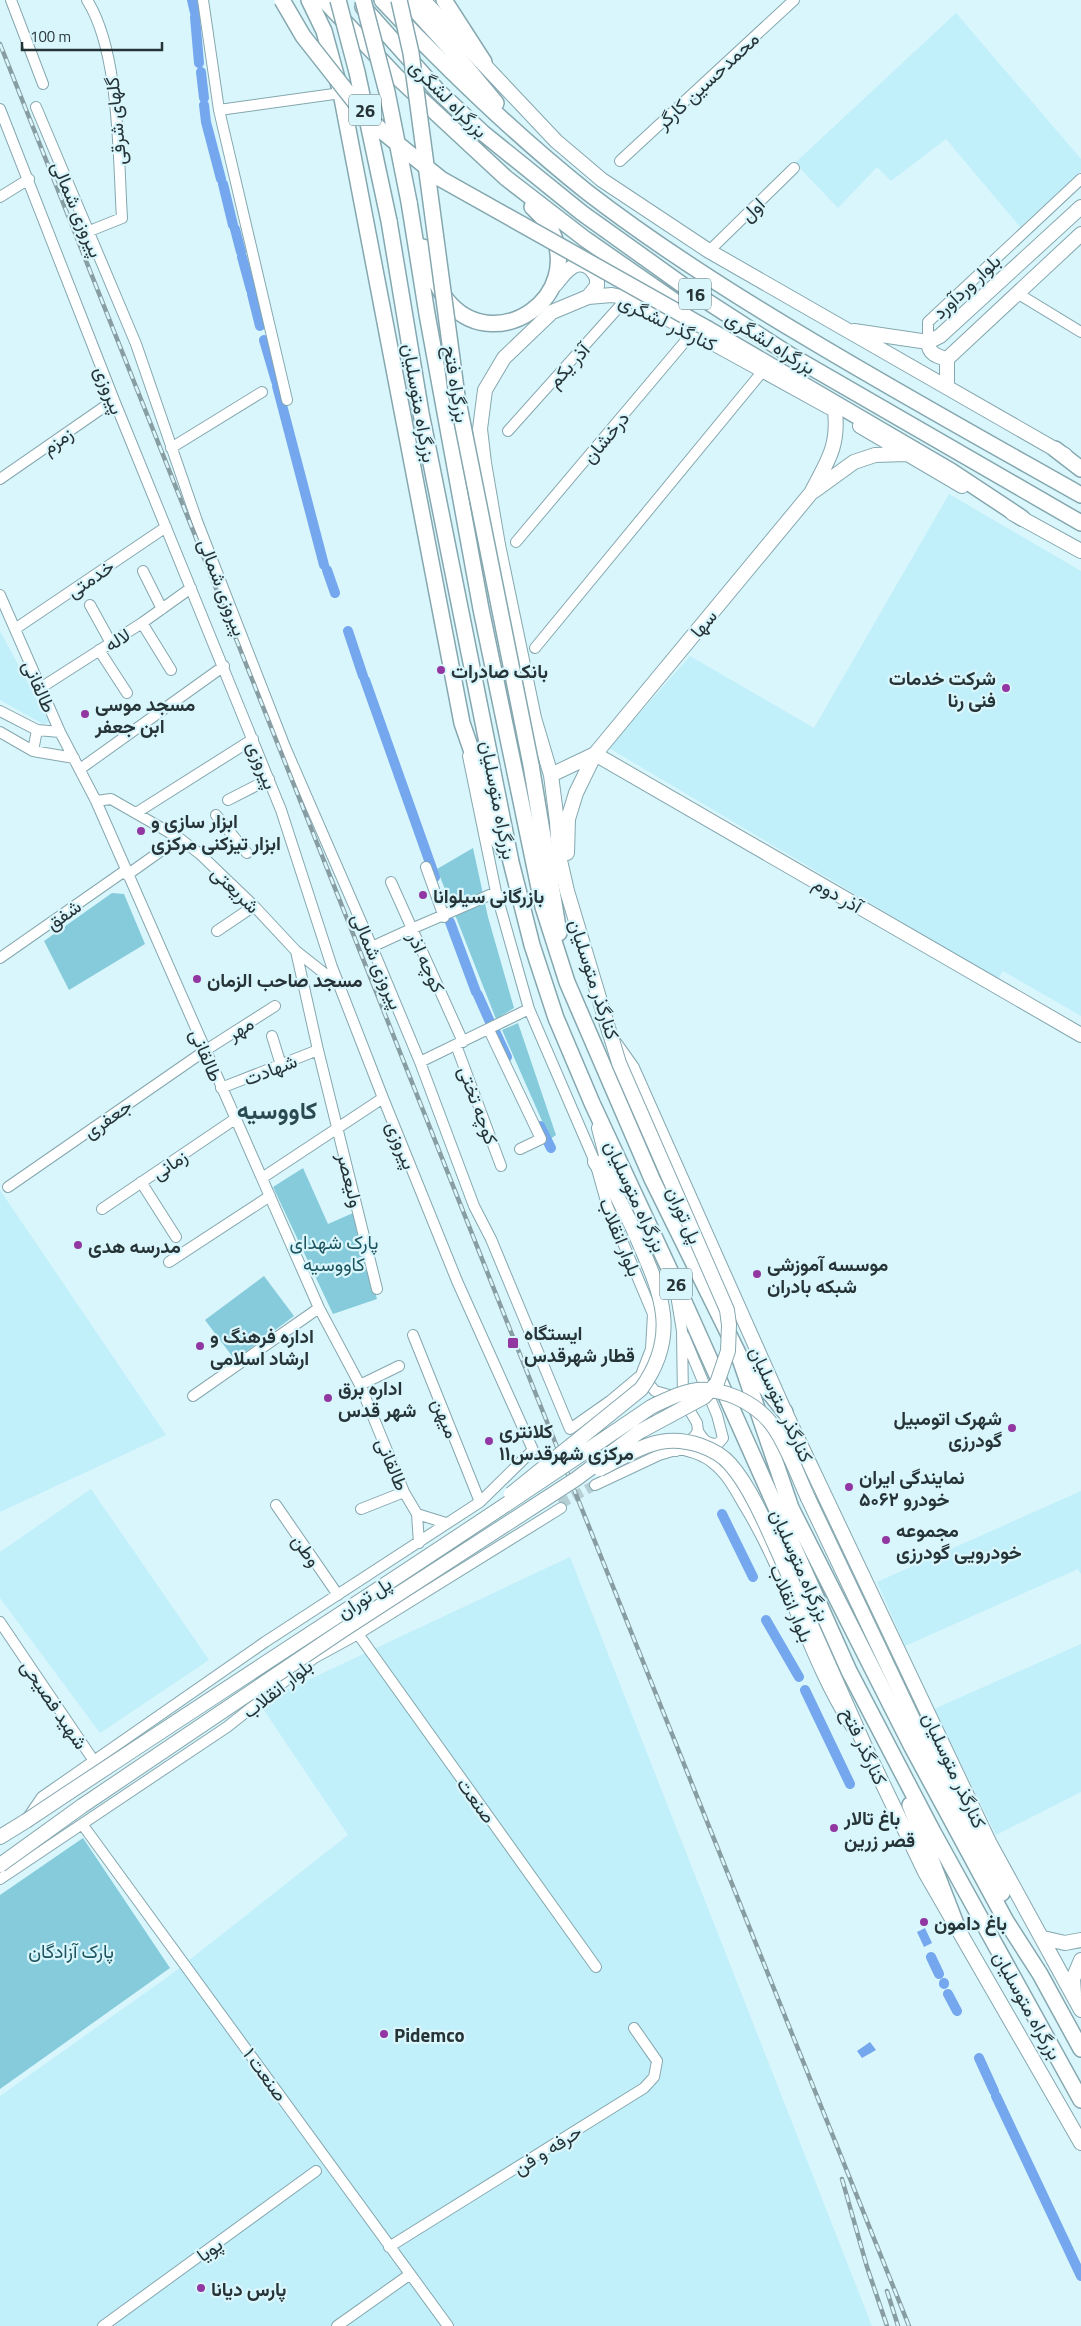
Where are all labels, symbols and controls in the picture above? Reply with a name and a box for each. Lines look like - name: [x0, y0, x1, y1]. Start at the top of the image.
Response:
- scale bar: [22, 20, 162, 52]
- street label: محمدحسین کارگر: [648, 24, 765, 136]
- text: 100 m: [30, 25, 71, 48]
- street label: بزرگراه لشگری: [403, 52, 495, 144]
- street label: گلهای شرقی: [97, 76, 133, 166]
- road number: 26: [349, 94, 381, 126]
- street label: پیروزی شمالی: [45, 156, 111, 262]
- street label: اول: [733, 190, 771, 228]
- street label: بلوار وردآورد: [925, 247, 1007, 325]
- road number: 16: [679, 278, 711, 310]
- street label: کنارگذر لشگری: [614, 286, 722, 358]
- street label: بزرگراه لشگری: [720, 303, 822, 381]
- street label: آذر یکم: [540, 335, 597, 394]
- street label: بزرگراه متوسلیان: [395, 341, 445, 465]
- street label: بزرگراه فتح: [437, 343, 477, 425]
- street label: پیروزی: [88, 362, 132, 418]
- street label: درخشان: [574, 404, 636, 470]
- street label: زمزم: [35, 419, 79, 461]
- street label: پیروزی شمالی: [191, 534, 255, 640]
- street label: خدمتی: [60, 551, 120, 605]
- street label: سها: [682, 602, 724, 644]
- street label: لاله: [98, 620, 136, 658]
- street label: طالقانی: [16, 655, 64, 717]
- place label: بانک صادرات: [451, 656, 548, 685]
- place label: شرکت خدمات فنی رنا: [889, 663, 996, 714]
- marker: بانک صادرات: [435, 664, 447, 676]
- marker: شرکت خدمات فنی رنا: [1000, 682, 1012, 694]
- place label: مسجد موسی ابن جعفر: [94, 689, 195, 740]
- marker: مسجد موسی ابن جعفر: [79, 708, 91, 720]
- street label: پیروزی: [240, 737, 286, 793]
- street label: بزرگراه متوسلیان: [473, 738, 525, 862]
- place label: ابزار سازی و ابزار تیزکنی مرکزی: [151, 806, 281, 857]
- marker: ابزار سازی و ابزار تیزکنی مرکزی: [135, 825, 147, 837]
- street label: شریعتی: [205, 858, 267, 920]
- street label: آذر دوم: [808, 868, 870, 921]
- place label: بازرگانی سیلوانا: [433, 881, 544, 910]
- marker: بازرگانی سیلوانا: [417, 889, 429, 901]
- street label: شفق: [39, 891, 87, 937]
- street label: پیروزی شمالی: [345, 908, 411, 1014]
- street label: کنارگذر متوسلیان: [562, 915, 628, 1043]
- street label: کوچه اذر: [400, 926, 453, 997]
- place label: مسجد صاحب الزمان: [207, 965, 363, 994]
- marker: مسجد صاحب الزمان: [191, 973, 203, 985]
- street label: مهر: [220, 1009, 259, 1048]
- street label: طالقانی: [183, 1024, 231, 1086]
- street label: شهادت: [239, 1046, 301, 1092]
- street label: کوچه تختی: [451, 1062, 507, 1148]
- street label: جعفری: [77, 1091, 137, 1145]
- district label: کاووسیه: [237, 1092, 317, 1128]
- street label: پیروزی: [379, 1117, 425, 1173]
- street label: بزرگراه متوسلیان: [597, 1135, 675, 1257]
- street label: زمانی: [145, 1141, 193, 1187]
- street label: ولیعصر: [330, 1149, 372, 1210]
- street label: پل توران: [660, 1182, 710, 1248]
- street label: بلوار انقلاب: [592, 1193, 650, 1281]
- park label: پارک شهدای کاووسیه: [290, 1227, 378, 1278]
- place label: مدرسه هدی: [88, 1231, 181, 1260]
- marker: مدرسه هدی: [72, 1239, 84, 1251]
- place label: موسسه آموزشی شبکه بادران: [767, 1249, 888, 1300]
- road number: 26: [660, 1268, 692, 1300]
- marker: موسسه آموزشی شبکه بادران: [751, 1268, 763, 1280]
- place label: ایستگاه قطار شهرقدس: [524, 1318, 635, 1369]
- place label: اداره فرهنگ و ارشاد اسلامی: [210, 1321, 314, 1372]
- marker: ایستگاه قطار شهرقدس: [506, 1336, 520, 1350]
- marker: اداره فرهنگ و ارشاد اسلامی: [194, 1340, 206, 1352]
- street label: کنارگذر متوسلیان: [742, 1341, 822, 1467]
- place label: اداره برق شهر قدس: [338, 1373, 416, 1424]
- marker: اداره برق شهر قدس: [322, 1392, 334, 1404]
- street label: میهن: [425, 1393, 467, 1443]
- place label: شهرک اتومبیل گودرزی: [894, 1403, 1002, 1454]
- place label: کلانتری ۱۱مرکزی شهرقدس: [499, 1416, 634, 1467]
- marker: شهرک اتومبیل گودرزی: [1006, 1422, 1018, 1434]
- street label: طالقانی: [369, 1433, 417, 1495]
- marker: کلانتری ۱۱مرکزی شهرقدس: [483, 1435, 495, 1447]
- place label: نمایندگی ایران خودرو ۵۰۶۲: [859, 1462, 965, 1513]
- marker: نمایندگی ایران خودرو ۵۰۶۲: [843, 1481, 855, 1493]
- street label: بزرگراه متوسلیان: [763, 1504, 839, 1626]
- place label: مجموعه خودرویی گودرزی: [896, 1515, 1022, 1566]
- street label: وطن: [285, 1528, 329, 1572]
- marker: مجموعه خودرویی گودرزی: [880, 1534, 892, 1546]
- street label: بلوار انقلاب: [763, 1559, 821, 1647]
- street label: پل توران: [331, 1568, 397, 1626]
- street label: بلوار انقلاب: [236, 1651, 318, 1725]
- street label: شهید فصیحی: [14, 1653, 96, 1755]
- street label: کنارگذر فتح: [834, 1703, 896, 1789]
- street label: کنارگذر متوسلیان: [915, 1707, 995, 1833]
- street label: صنعت: [450, 1771, 504, 1829]
- place label: باغ تالار قصر زرین: [843, 1803, 915, 1854]
- marker: باغ تالار قصر زرین: [828, 1822, 840, 1834]
- place label: باغ دامون: [934, 1908, 1007, 1937]
- marker: باغ دامون: [918, 1916, 930, 1928]
- park label: پارک آزادگان: [28, 1936, 114, 1965]
- street label: بزرگراه متوسلیان: [986, 1945, 1070, 2065]
- place label: Pidemco: [394, 2020, 465, 2049]
- marker: Pidemco: [378, 2028, 390, 2040]
- street label: صنعت ۱: [236, 2041, 296, 2107]
- street label: حرفه و فن: [507, 2116, 587, 2182]
- street label: پویا: [190, 2230, 228, 2268]
- place label: پارس دیانا: [211, 2274, 286, 2303]
- marker: پارس دیانا: [195, 2282, 207, 2294]

